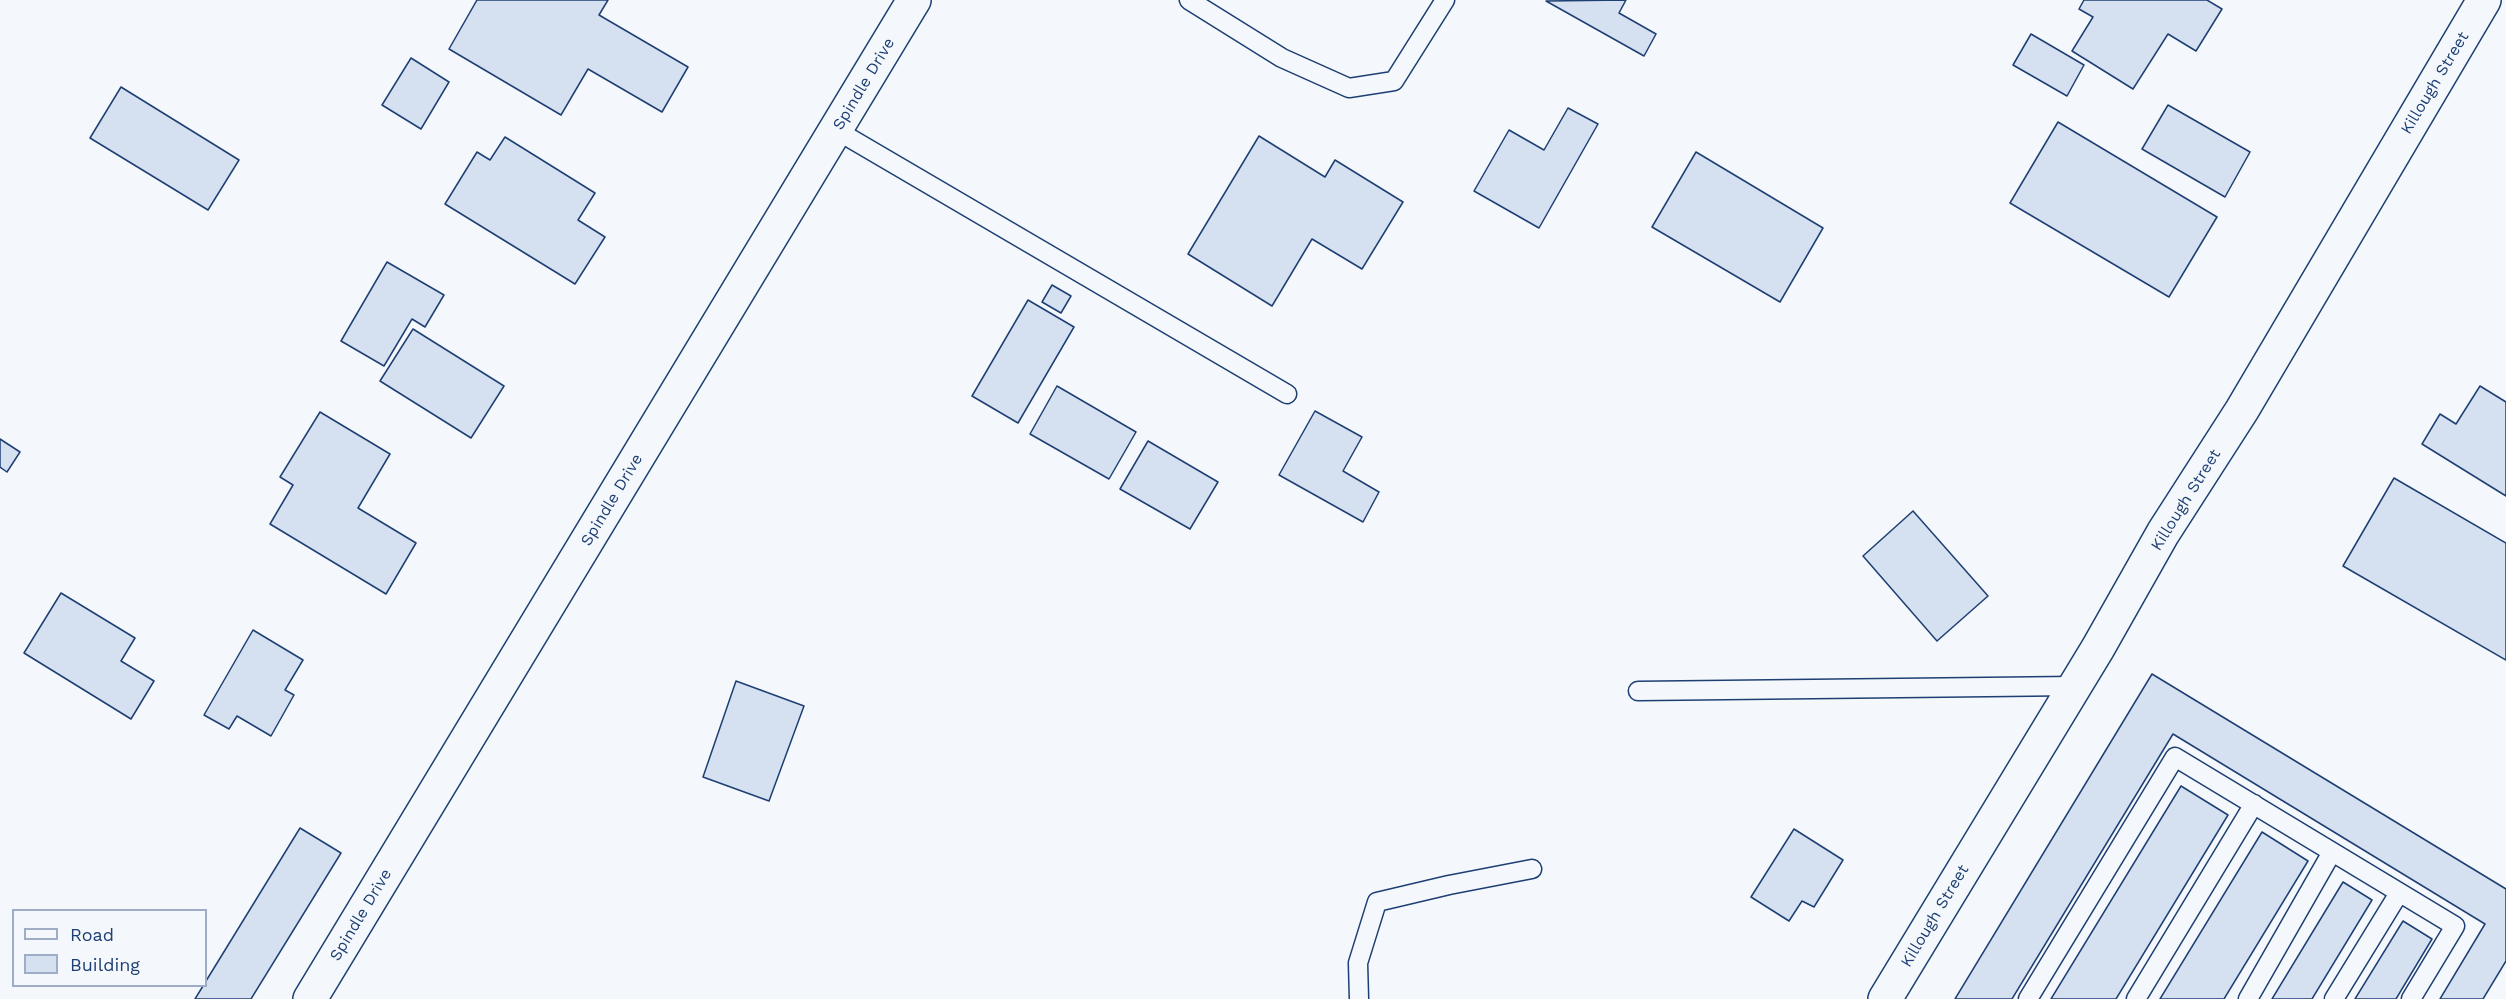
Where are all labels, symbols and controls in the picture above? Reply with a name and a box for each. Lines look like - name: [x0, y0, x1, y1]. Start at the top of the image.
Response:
- street label: Killough Street: [2397, 28, 2473, 138]
- street label: Spindle Drive: [829, 35, 899, 133]
- street label: Killough Street: [2147, 446, 2225, 554]
- street label: Spindle Drive: [577, 451, 647, 549]
- street label: Killough Street: [1897, 861, 1973, 971]
- street label: Spindle Drive: [326, 866, 396, 964]
- legend: [12, 909, 207, 987]
- text: Road: [70, 924, 114, 945]
- text: Building: [70, 954, 140, 975]

